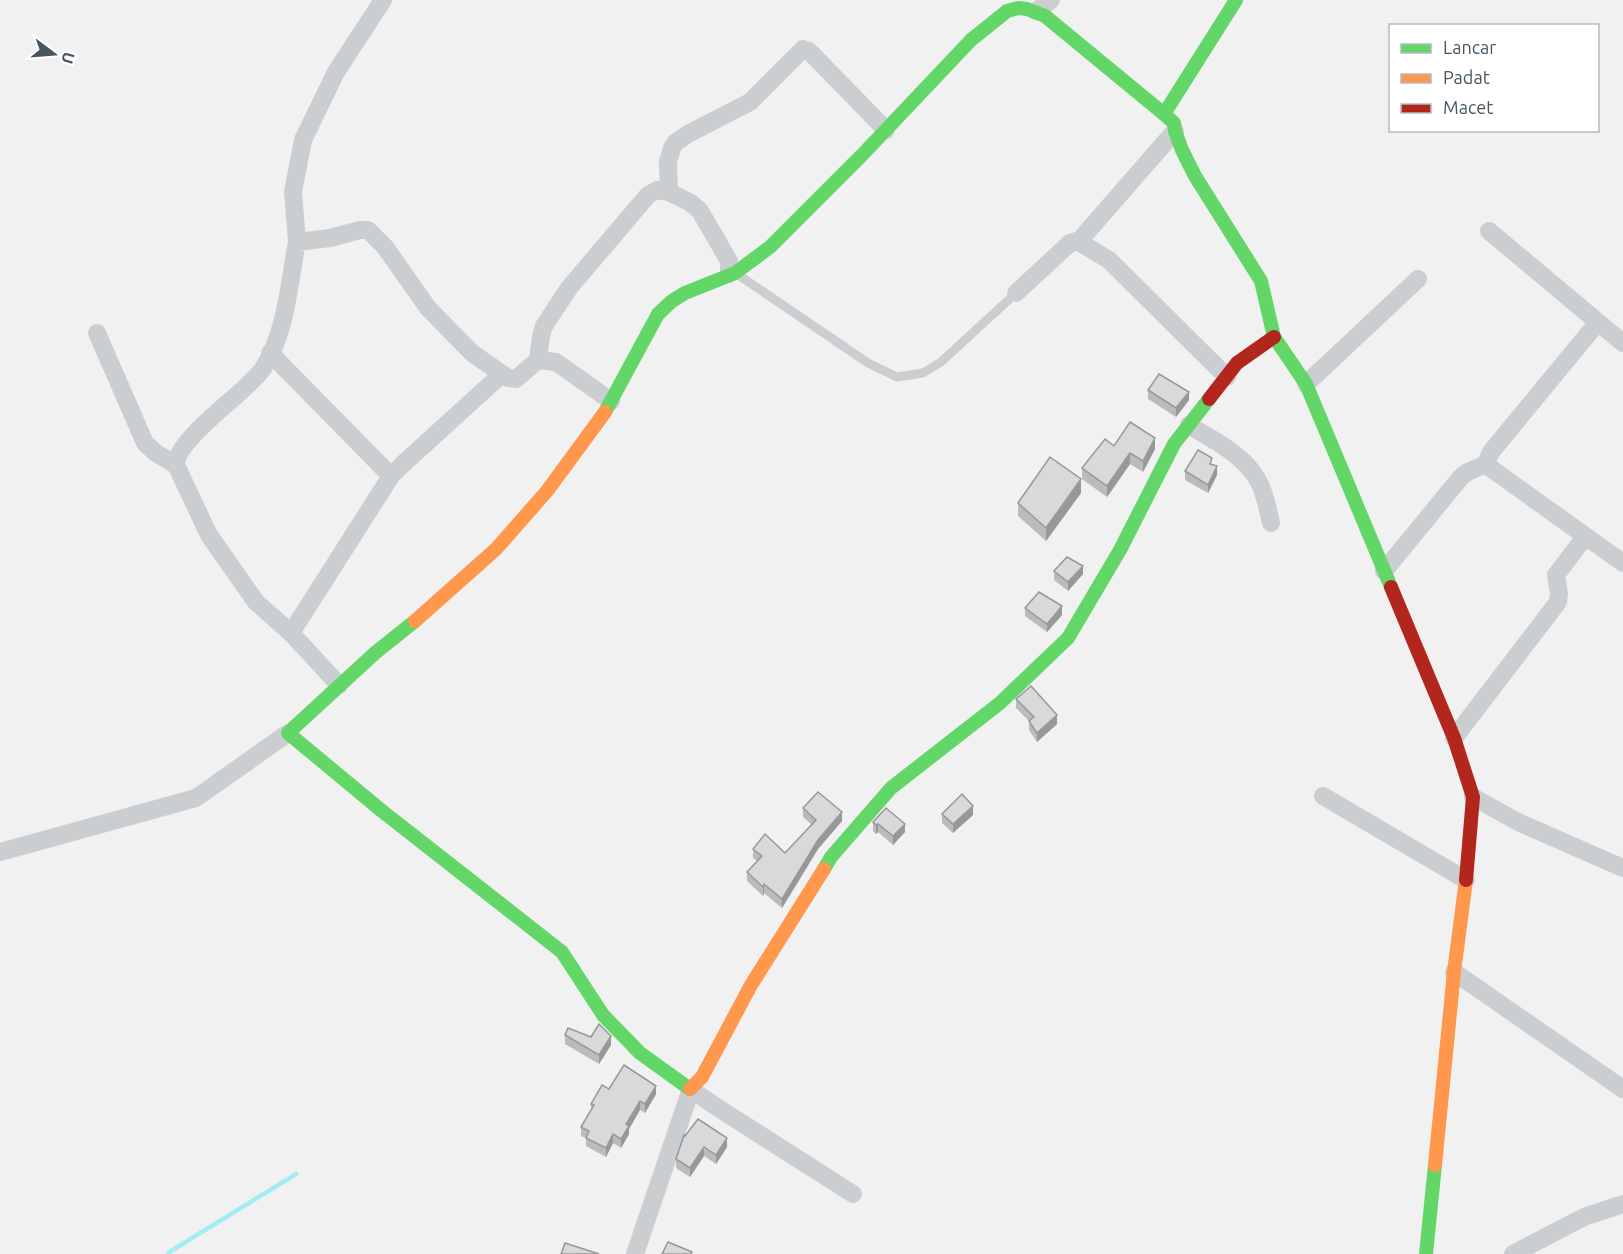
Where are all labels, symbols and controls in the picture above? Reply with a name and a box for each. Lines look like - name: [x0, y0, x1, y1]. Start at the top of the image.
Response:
- north arrow: [24, 24, 84, 84]
- legend: [1389, 24, 1599, 132]
- text: Lancar: [1443, 37, 1496, 57]
- text: U: [58, 50, 79, 66]
- text: Padat: [1443, 67, 1490, 87]
- text: Macet: [1443, 97, 1493, 117]

